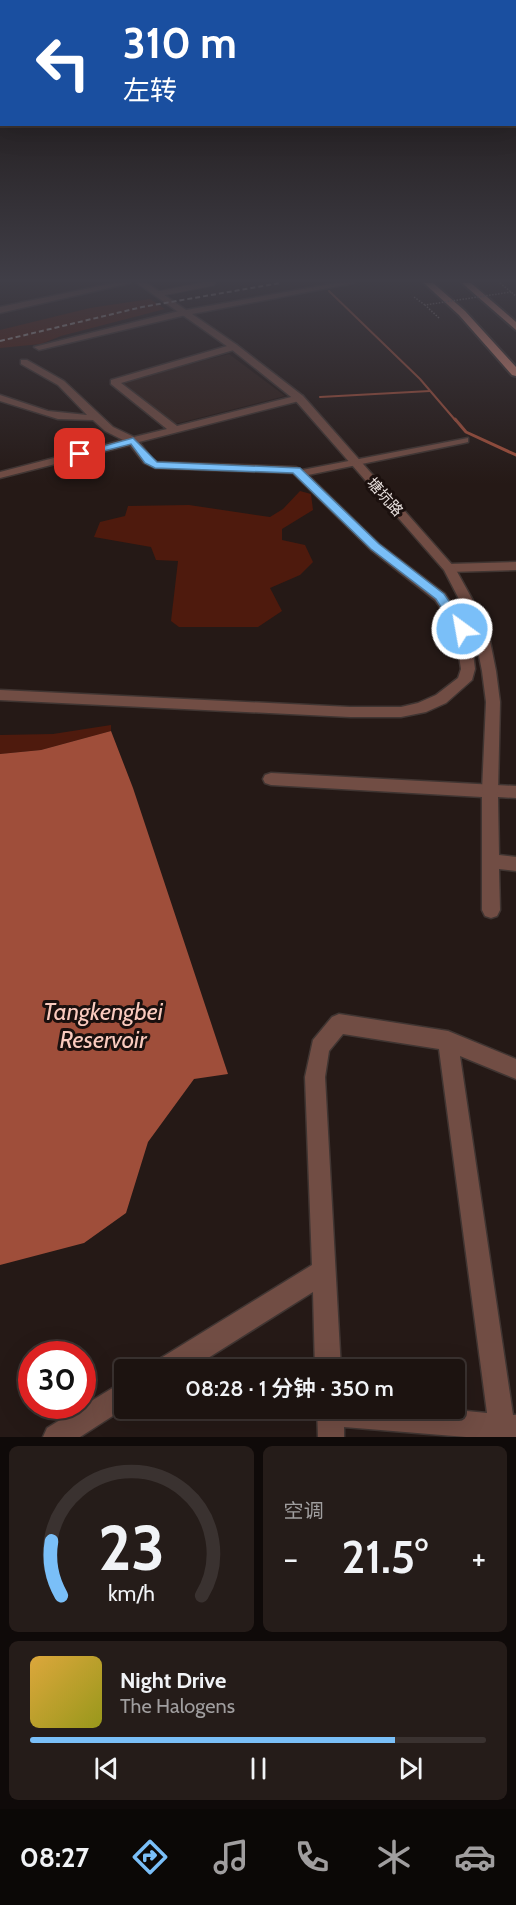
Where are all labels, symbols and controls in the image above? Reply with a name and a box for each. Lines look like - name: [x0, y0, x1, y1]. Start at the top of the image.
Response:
- text: 310 m: [123, 17, 237, 69]
- icon: left: [24, 24, 102, 102]
- text: 左转: [123, 74, 177, 107]
- pin: [54, 428, 105, 479]
- icon: arrive: [63, 437, 96, 470]
- street label: 塘坑路: [363, 474, 407, 520]
- position arrow: [430, 597, 494, 661]
- water label: Tangkengbei Reservoir: [43, 997, 164, 1054]
- speed limit sign: 30: [18, 1341, 96, 1419]
- text: 08:28 · 1 分钟 · 350 m: [185, 1375, 394, 1402]
- text: 空调: [284, 1499, 324, 1523]
- text: 23: [98, 1510, 165, 1586]
- text: 21.5°: [341, 1530, 428, 1584]
- text: −: [284, 1538, 298, 1578]
- text: +: [471, 1538, 486, 1578]
- text: km/h: [108, 1580, 155, 1606]
- text: Night Drive: [120, 1667, 226, 1694]
- text: The Halogens: [120, 1694, 235, 1718]
- icon: previous: [90, 1752, 123, 1785]
- icon: pause: [242, 1752, 275, 1785]
- icon: next: [394, 1752, 427, 1785]
- icon: directions: [129, 1836, 171, 1878]
- icon: music: [210, 1836, 252, 1878]
- icon: phone: [291, 1836, 333, 1878]
- icon: climate: [373, 1836, 415, 1878]
- icon: car: [454, 1836, 496, 1878]
- text: 08:27: [20, 1841, 89, 1874]

